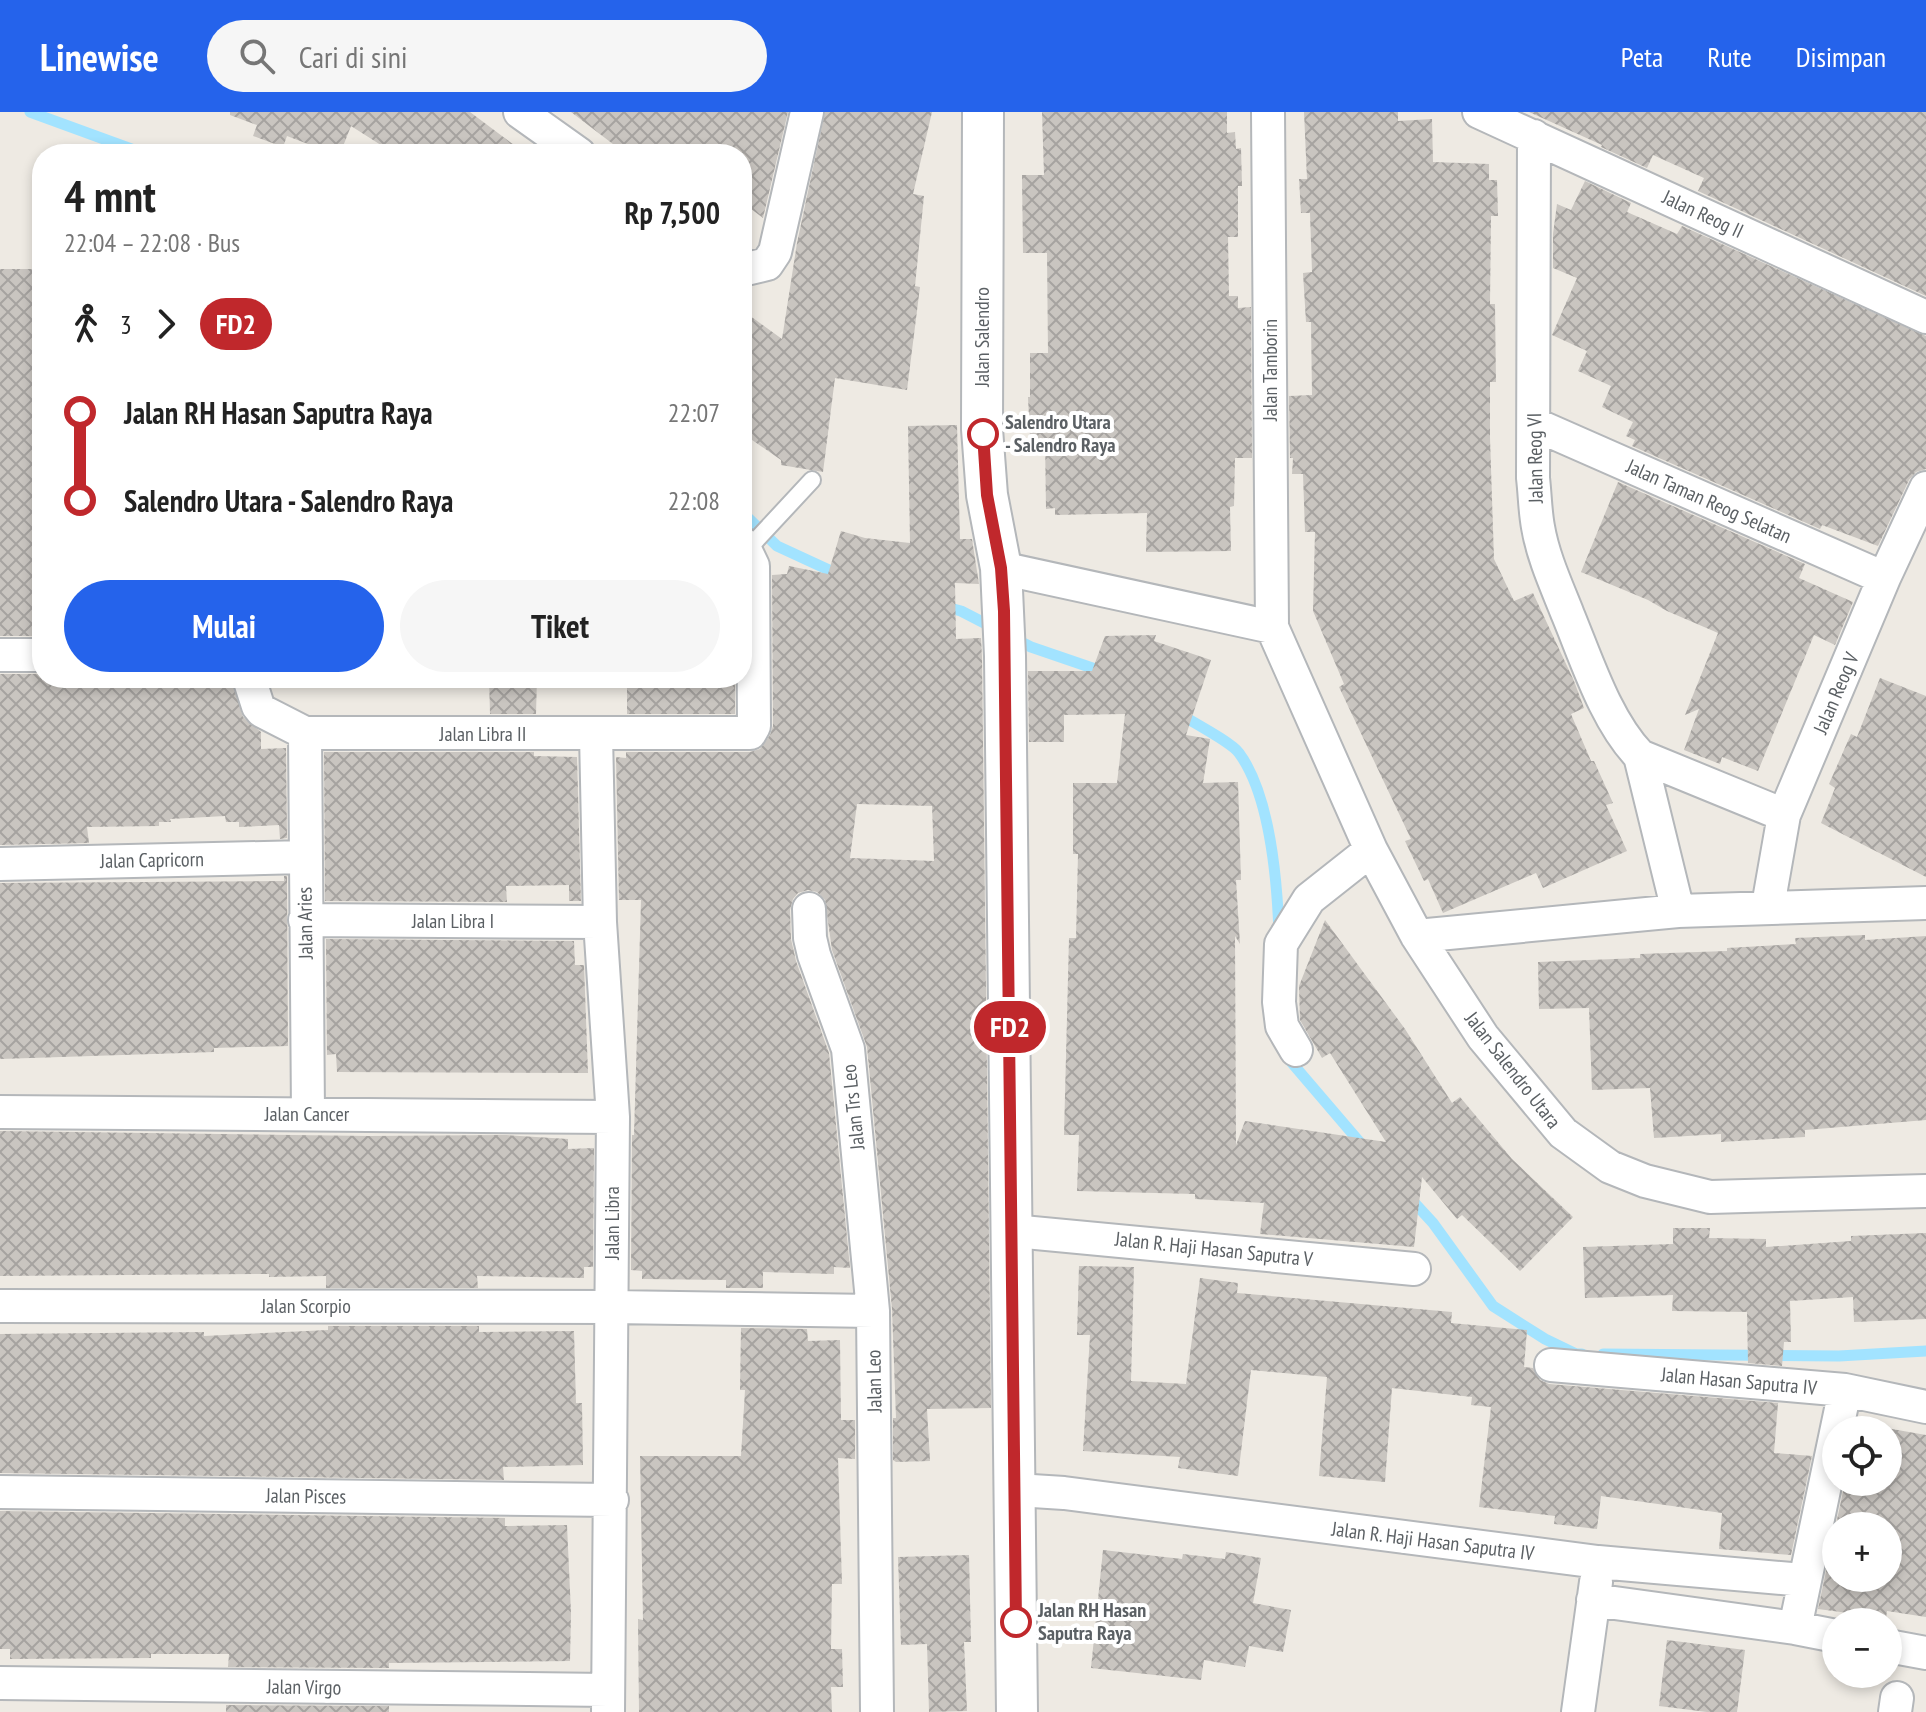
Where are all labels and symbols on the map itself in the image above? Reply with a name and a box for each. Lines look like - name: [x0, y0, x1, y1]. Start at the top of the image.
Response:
- street label: Jalan Reog II: [1658, 184, 1748, 244]
- street label: Jalan Salendro: [969, 287, 995, 388]
- street label: Jalan Tamborin: [1257, 319, 1283, 422]
- place label: Salendro Utara - Salendro Raya: [1005, 409, 1116, 458]
- street label: Jalan Reog VI: [1521, 413, 1549, 504]
- marker: Salendro Utara - Salendro Raya: [968, 419, 998, 449]
- street label: Jalan Taman Reog Selatan: [1622, 453, 1795, 549]
- street label: Jalan Reog V: [1807, 648, 1865, 738]
- street label: Jalan Libra II: [439, 721, 526, 747]
- street label: Jalan Capricorn: [99, 846, 204, 874]
- street label: Jalan Aries: [291, 886, 319, 960]
- street label: Jalan Libra I: [411, 908, 494, 934]
- line badge: FD2: [964, 1001, 1056, 1053]
- street label: Jalan Salendro Utara: [1459, 1006, 1567, 1134]
- street label: Jalan Trs Leo: [836, 1063, 871, 1152]
- street label: Jalan Cancer: [264, 1101, 350, 1127]
- street label: Jalan Libra: [599, 1186, 625, 1261]
- street label: Jalan R. Haji Hasan Saputra V: [1113, 1226, 1315, 1272]
- street label: Jalan Scorpio: [260, 1293, 351, 1319]
- street label: Jalan Leo: [860, 1349, 888, 1414]
- street label: Jalan Hasan Saputra IV: [1659, 1361, 1819, 1401]
- street label: Jalan Pisces: [265, 1482, 347, 1510]
- street label: Jalan R. Haji Hasan Saputra IV: [1329, 1516, 1536, 1566]
- place label: Jalan RH Hasan Saputra Raya: [1037, 1597, 1146, 1646]
- marker: Jalan RH Hasan Saputra Raya: [1001, 1607, 1031, 1637]
- street label: Jalan Virgo: [266, 1673, 341, 1701]

